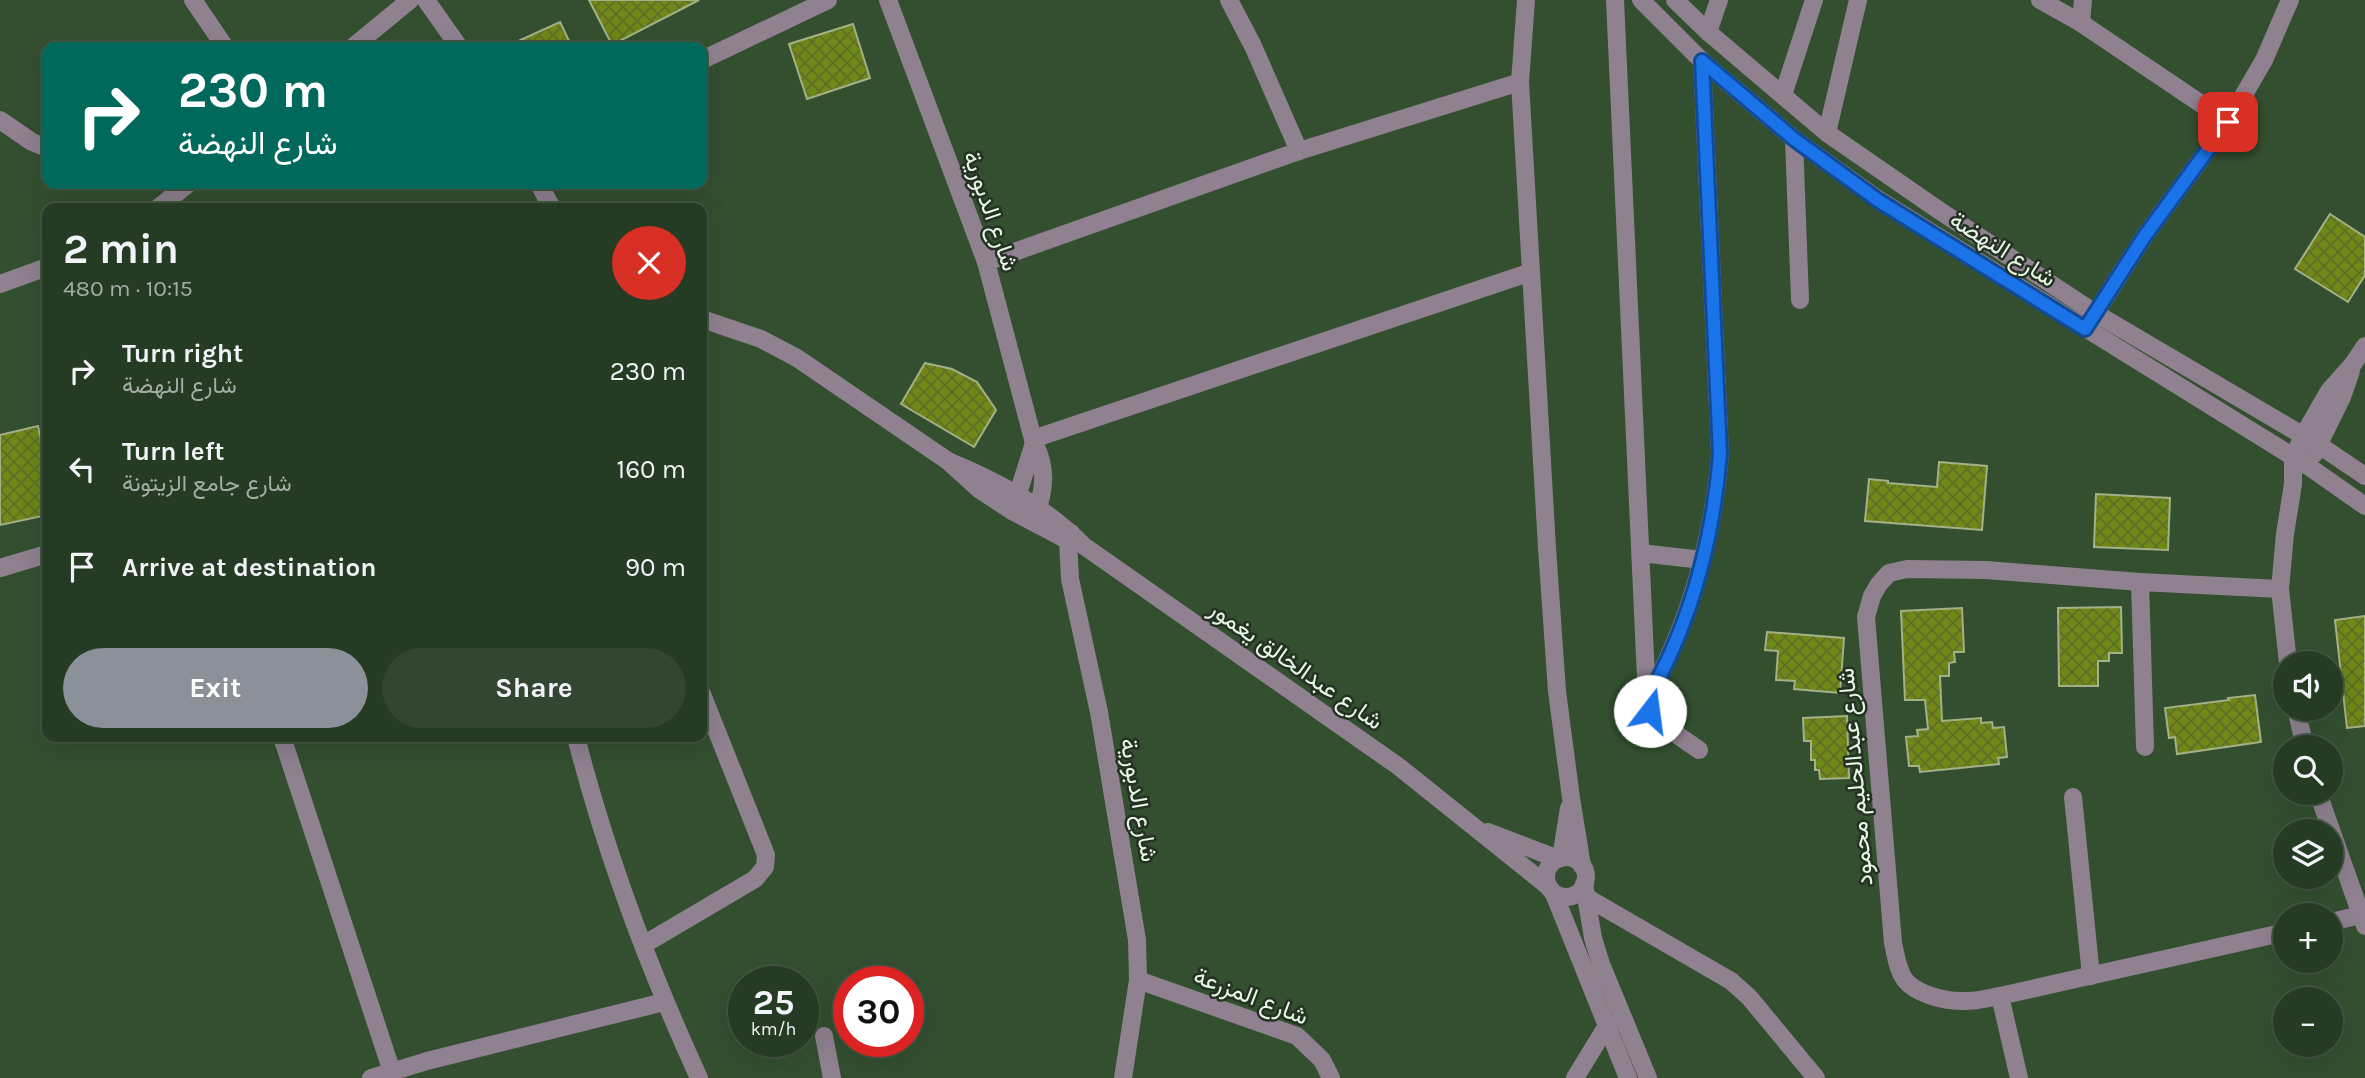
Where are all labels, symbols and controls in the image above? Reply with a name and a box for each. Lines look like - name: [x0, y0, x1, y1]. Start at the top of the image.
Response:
- text: 230 m: [178, 62, 328, 119]
- icon: right: [63, 70, 154, 161]
- pin: [2198, 92, 2258, 152]
- icon: arrive: [2209, 103, 2247, 141]
- text: شارع النهضة: [178, 125, 337, 162]
- street label: شارع الدبورية: [956, 147, 1025, 275]
- street label: شارع النهضة: [1944, 205, 2061, 294]
- text: 2 min: [63, 224, 179, 274]
- button: close: [612, 226, 686, 300]
- text: 480 m · 10:15: [63, 275, 193, 302]
- text: Turn right: [122, 338, 243, 369]
- icon: right: [63, 352, 101, 390]
- text: 230 m: [610, 356, 686, 387]
- text: شارع النهضة: [122, 372, 237, 399]
- text: Turn left: [122, 436, 224, 467]
- icon: left: [63, 450, 101, 488]
- text: 160 m: [617, 454, 686, 485]
- text: شارع جامع الزيتونة: [122, 470, 292, 497]
- icon: arrive: [63, 548, 101, 586]
- text: Arrive at destination: [122, 552, 376, 583]
- text: 90 m: [625, 552, 686, 583]
- street label: شارع عبدالخالق يغمور: [1202, 594, 1388, 737]
- button: Exit: [63, 648, 368, 728]
- button: Share: [382, 648, 686, 728]
- map controls: [2273, 651, 2343, 1057]
- button: sound: [2273, 651, 2343, 721]
- street label: شارع عبدالحليم محمود: [1832, 667, 1880, 887]
- position arrow: [1613, 674, 1687, 748]
- button: search: [2273, 735, 2343, 805]
- street label: شارع الدبورية: [1112, 736, 1164, 864]
- button: layers: [2273, 819, 2343, 889]
- button: +: [2273, 903, 2343, 973]
- street label: شارع المزرعة: [1189, 961, 1312, 1033]
- speed limit sign: 30: [833, 966, 924, 1057]
- text: 25: [753, 982, 794, 1023]
- button: −: [2273, 987, 2343, 1057]
- text: km/h: [751, 1018, 796, 1040]

